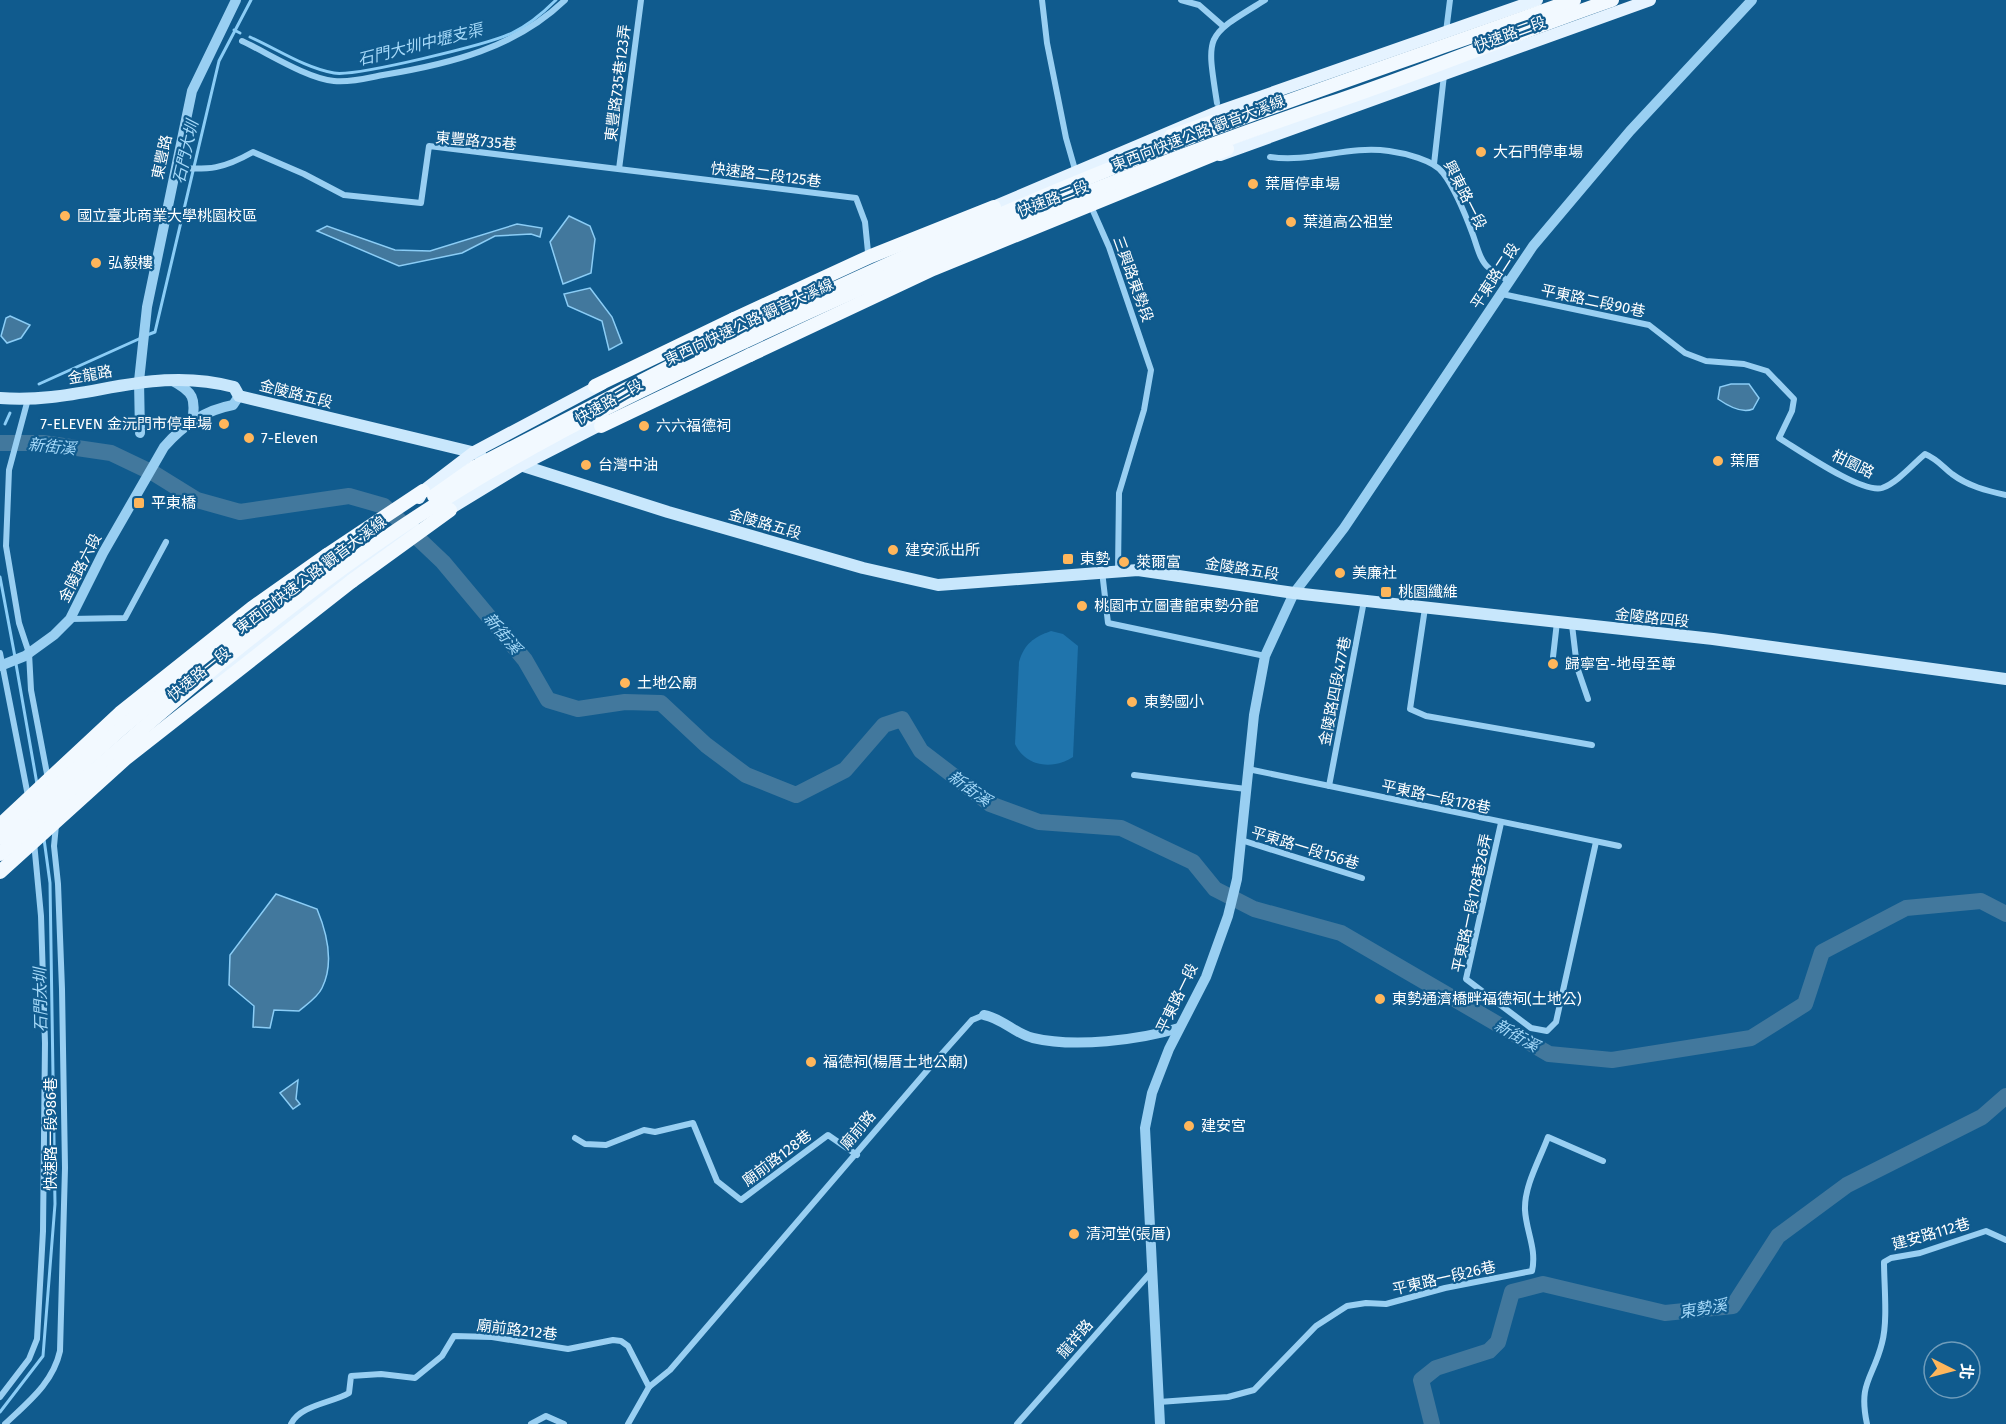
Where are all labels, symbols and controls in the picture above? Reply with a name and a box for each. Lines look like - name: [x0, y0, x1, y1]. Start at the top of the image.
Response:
- street label: 快速路二段: [1472, 13, 1548, 55]
- water label: 石門大圳中壢支渠: [356, 19, 486, 69]
- street label: 東豐路735巷123弄: [602, 23, 634, 143]
- street label: 東西向快速公路 觀音大溪線: [1109, 92, 1287, 174]
- water label: 石門大圳: [169, 117, 202, 185]
- street label: 東豐路735巷: [435, 128, 517, 154]
- street label: 東豐路: [149, 133, 175, 181]
- place label: 大石門停車場: [1493, 143, 1583, 161]
- marker: 大石門停車場: [1474, 145, 1488, 159]
- street label: 興東路一段: [1440, 157, 1490, 233]
- street label: 快速路二段125巷: [710, 159, 822, 191]
- place label: 葉厝停車場: [1265, 175, 1340, 193]
- street label: 快速路二段: [1015, 177, 1091, 221]
- marker: 葉厝停車場: [1246, 177, 1260, 191]
- place label: 國立臺北商業大學桃園校區: [77, 207, 257, 225]
- marker: 國立臺北商業大學桃園校區: [58, 209, 72, 223]
- place label: 葉道高公祖堂: [1303, 213, 1393, 231]
- marker: 葉道高公祖堂: [1284, 215, 1298, 229]
- street label: 三興路東勢段: [1109, 234, 1157, 324]
- street label: 平東路二段: [1467, 240, 1523, 312]
- place label: 弘毅樓: [108, 254, 153, 272]
- marker: 弘毅樓: [89, 256, 103, 270]
- street label: 東西向快速公路 觀音大溪線: [662, 275, 836, 369]
- street label: 平東路二段90巷: [1539, 281, 1647, 321]
- street label: 金龍路: [66, 362, 114, 388]
- street label: 快速路二段: [572, 375, 646, 429]
- street label: 金陵路五段: [257, 376, 335, 412]
- place label: 7-ELEVEN 金沅門市停車場: [40, 415, 212, 433]
- marker: 7-ELEVEN 金沅門市停車場: [217, 417, 231, 431]
- place label: 六六福德祠: [656, 417, 731, 435]
- marker: 六六福德祠: [637, 419, 651, 433]
- place label: 7-Eleven: [261, 429, 318, 447]
- marker: 7-Eleven: [242, 431, 256, 445]
- water label: 新街溪: [27, 435, 79, 459]
- street label: 柑園路: [1829, 446, 1877, 482]
- place label: 葉厝: [1730, 452, 1760, 470]
- marker: 葉厝: [1711, 454, 1725, 468]
- place label: 台灣中油: [598, 456, 658, 474]
- marker: 台灣中油: [579, 458, 593, 472]
- place label: 平東橋: [151, 494, 196, 512]
- marker: 平東橋: [132, 496, 146, 510]
- street label: 金陵路五段: [726, 505, 804, 543]
- street label: 東西向快速公路 觀音大溪線: [232, 512, 390, 638]
- street label: 金陵路六段: [55, 530, 105, 606]
- place label: 建安派出所: [905, 541, 980, 559]
- marker: 建安派出所: [886, 543, 900, 557]
- place label: 東勢: [1080, 550, 1110, 568]
- marker: 東勢: [1061, 552, 1075, 566]
- place label: 萊爾富: [1136, 553, 1181, 571]
- street label: 金陵路五段: [1204, 554, 1280, 584]
- marker: 萊爾富: [1117, 555, 1131, 569]
- place label: 美廉社: [1352, 564, 1397, 582]
- marker: 美廉社: [1333, 566, 1347, 580]
- place label: 桃園纖維: [1398, 583, 1458, 601]
- marker: 桃園纖維: [1379, 585, 1393, 599]
- place label: 桃園市立圖書館東勢分館: [1094, 597, 1259, 615]
- marker: 桃園市立圖書館東勢分館: [1075, 599, 1089, 613]
- street label: 金陵路四段: [1614, 605, 1690, 631]
- water label: 新街溪: [480, 609, 527, 659]
- street label: 金陵路四段477巷: [1316, 635, 1354, 747]
- street label: 快速路一段: [164, 643, 234, 705]
- place label: 歸寧宮-地母至尊: [1565, 655, 1676, 673]
- marker: 歸寧宮-地母至尊: [1546, 657, 1560, 671]
- place label: 土地公廟: [637, 674, 697, 692]
- marker: 土地公廟: [618, 676, 632, 690]
- place label: 東勢國小: [1144, 693, 1204, 711]
- marker: 東勢國小: [1125, 695, 1139, 709]
- water label: 新街溪: [945, 767, 996, 811]
- street label: 平東路一段178巷: [1380, 777, 1492, 817]
- street label: 平東路一段156巷: [1249, 823, 1361, 873]
- street label: 平東路一段178巷26弄: [1448, 832, 1496, 974]
- street label: 平東路一段: [1152, 960, 1202, 1036]
- water label: 石門大圳: [30, 966, 51, 1032]
- place label: 東勢通濟橋畔福德祠(土地公): [1392, 990, 1582, 1008]
- marker: 東勢通濟橋畔福德祠(土地公): [1373, 992, 1387, 1006]
- water label: 新街溪: [1491, 1015, 1544, 1057]
- place label: 福德祠(楊厝土地公廟): [823, 1053, 968, 1071]
- marker: 福德祠(楊厝土地公廟): [804, 1055, 818, 1069]
- street label: 快速路一段986巷: [42, 1077, 60, 1191]
- street label: 廟前路: [837, 1107, 879, 1153]
- place label: 建安宮: [1201, 1117, 1246, 1135]
- marker: 建安宮: [1182, 1119, 1196, 1133]
- street label: 廟前路128巷: [739, 1126, 815, 1190]
- street label: 建安路112巷: [1890, 1214, 1972, 1254]
- place label: 清河堂(張厝): [1086, 1225, 1171, 1243]
- marker: 清河堂(張厝): [1067, 1227, 1081, 1241]
- street label: 平東路一段26巷: [1391, 1257, 1497, 1299]
- water label: 東勢溪: [1678, 1295, 1730, 1322]
- street label: 廟前路212巷: [476, 1316, 558, 1344]
- street label: 龍祥路: [1053, 1316, 1097, 1362]
- north arrow: [1922, 1340, 1982, 1400]
- text: 北: [1956, 1363, 1977, 1380]

